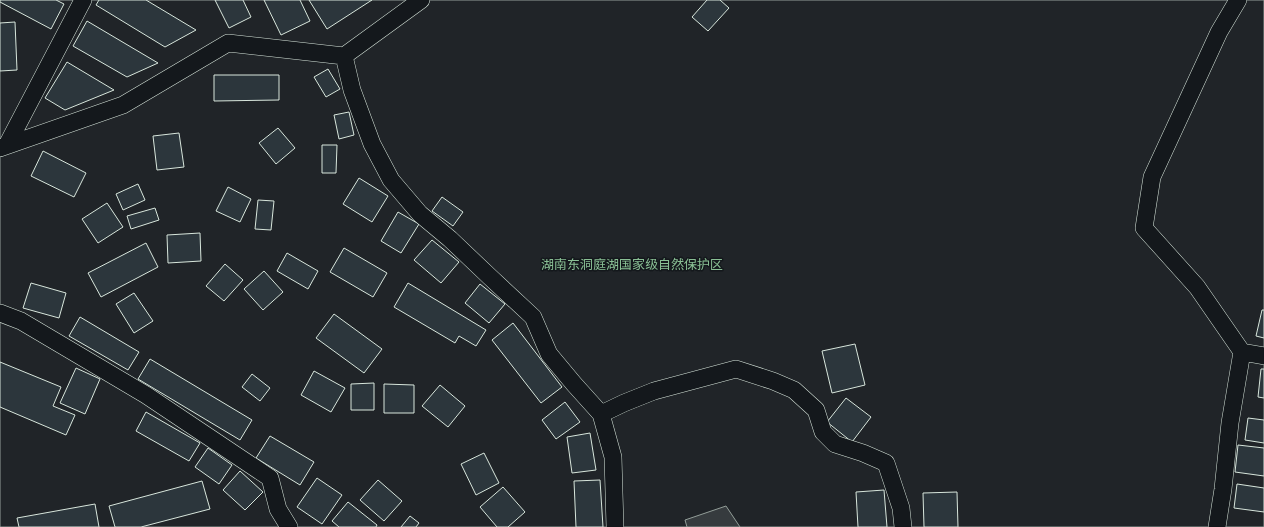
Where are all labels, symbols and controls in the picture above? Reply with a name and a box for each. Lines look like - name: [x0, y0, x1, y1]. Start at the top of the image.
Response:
- park label: 湖南东洞庭湖国家级自然保护区: [541, 256, 723, 272]

